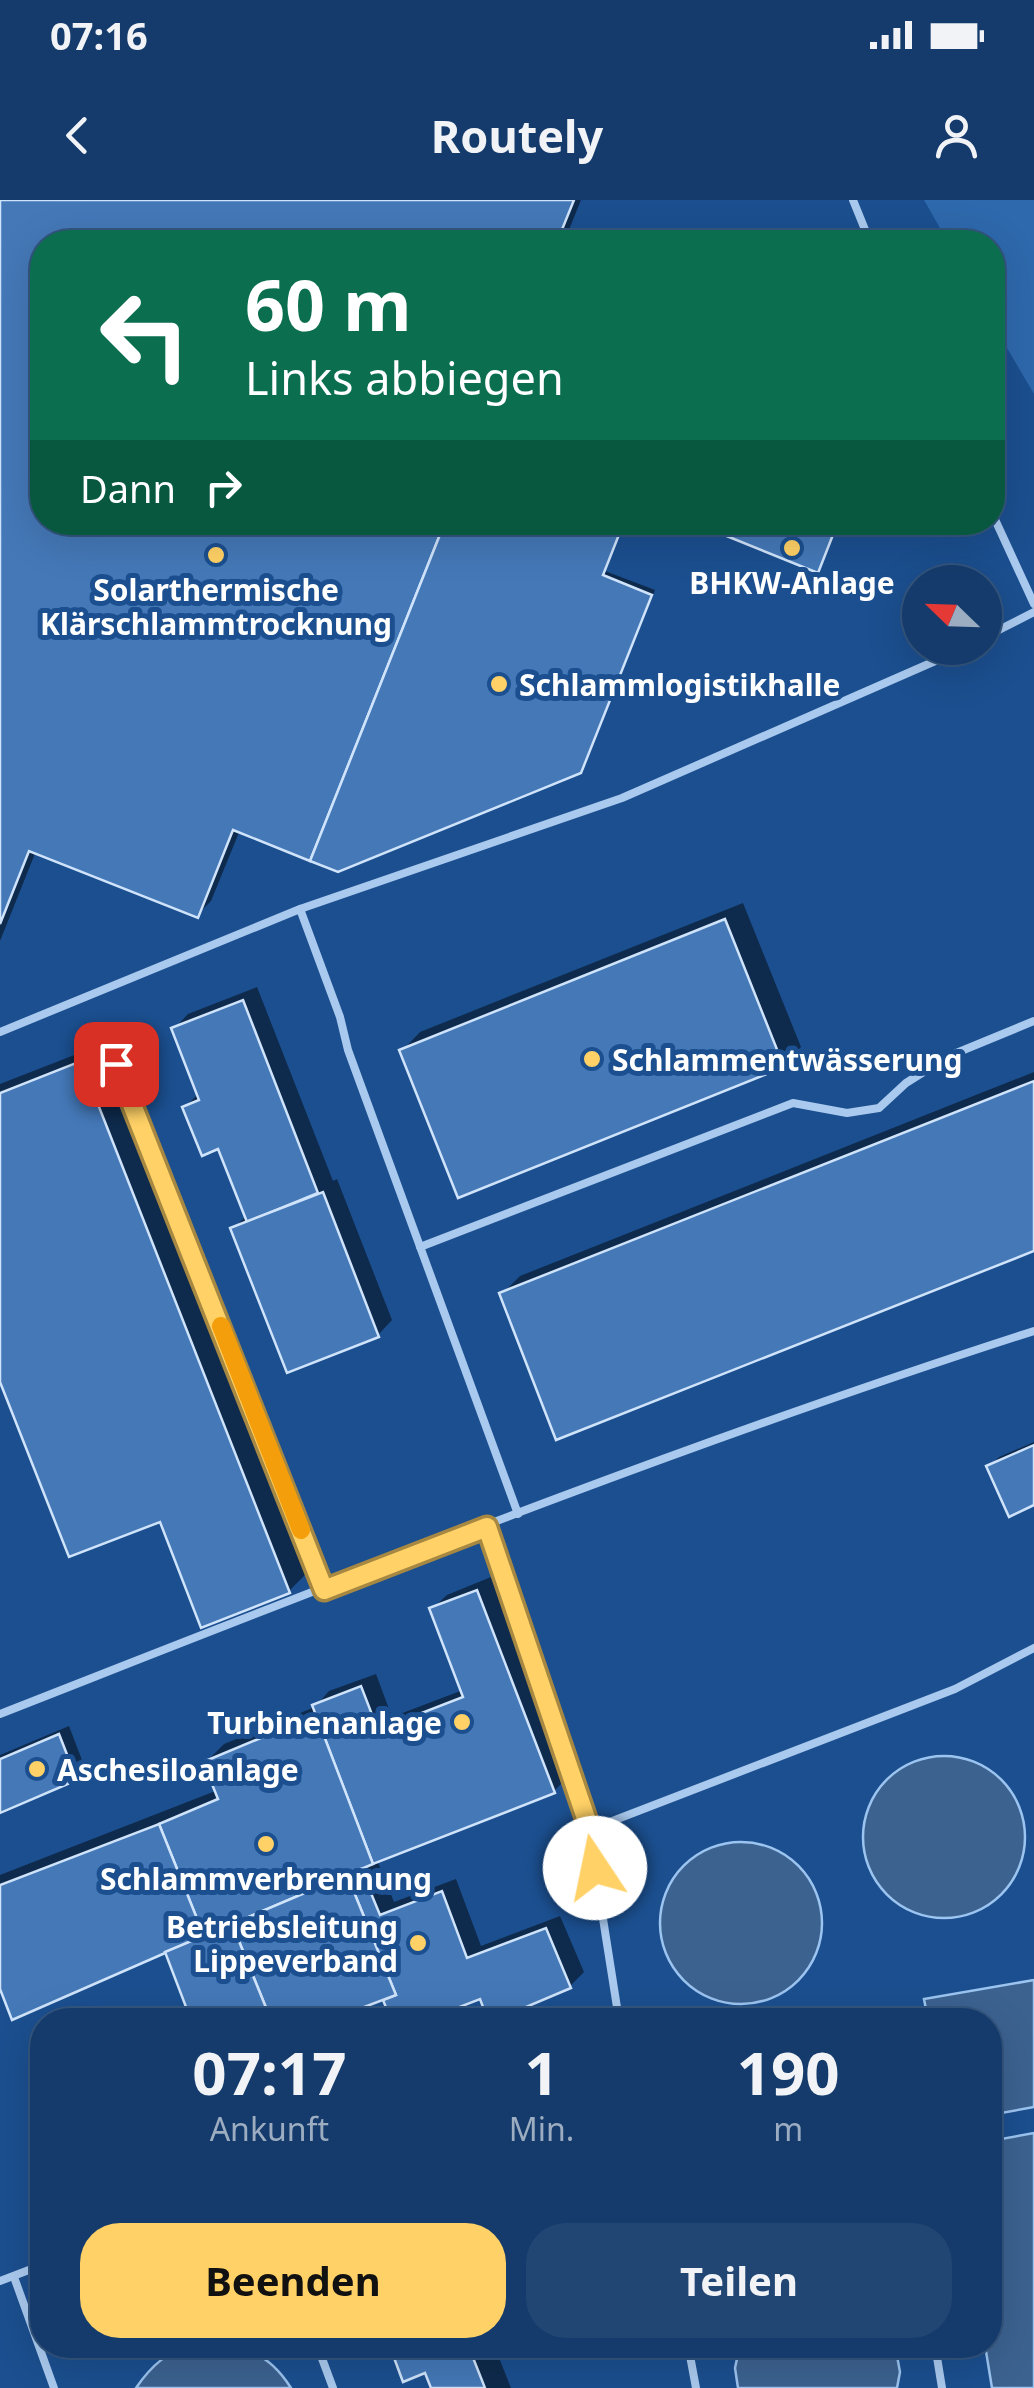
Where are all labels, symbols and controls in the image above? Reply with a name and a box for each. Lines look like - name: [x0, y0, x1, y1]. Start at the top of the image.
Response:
- text: 07:16: [50, 9, 148, 61]
- text: Routely: [431, 105, 603, 166]
- icon: back: [50, 108, 105, 163]
- icon: person: [929, 108, 984, 163]
- text: 60 m: [245, 256, 412, 352]
- icon: left: [80, 270, 210, 400]
- text: Links abbiegen: [245, 347, 564, 408]
- icon: right: [196, 460, 251, 515]
- text: Dann: [80, 462, 176, 514]
- marker: BHKW-Anlage: [781, 537, 803, 559]
- marker: Solarthermische Klärschlammtrocknung: [205, 544, 227, 566]
- place label: BHKW-Anlage: [689, 562, 895, 603]
- north arrow: [902, 565, 1002, 665]
- map controls: [902, 565, 1002, 665]
- place label: Solarthermische Klärschlammtrocknung: [40, 569, 392, 644]
- place label: Schlammlogistikhalle: [519, 664, 840, 705]
- marker: Schlammlogistikhalle: [488, 673, 510, 695]
- pin: [74, 1022, 159, 1107]
- icon: arrive: [89, 1037, 144, 1092]
- place label: Schlammentwässerung: [612, 1039, 962, 1080]
- marker: Schlammentwässerung: [581, 1048, 603, 1070]
- place label: Turbinenanlage: [207, 1702, 442, 1743]
- marker: Turbinenanlage: [451, 1711, 473, 1733]
- place label: Aschesiloanlage: [57, 1749, 299, 1790]
- marker: Aschesiloanlage: [26, 1758, 48, 1780]
- position arrow: [543, 1816, 647, 1920]
- marker: Schlammverbrennung: [255, 1833, 277, 1855]
- place label: Schlammverbrennung: [100, 1858, 432, 1899]
- place label: Betriebsleitung Lippeverband: [166, 1906, 398, 1981]
- marker: Betriebsleitung Lippeverband: [407, 1932, 429, 1954]
- text: 07:17: [192, 2031, 346, 2113]
- text: 1: [524, 2031, 559, 2113]
- text: 190: [737, 2031, 840, 2113]
- text: Ankunft: [210, 2107, 329, 2150]
- text: Min.: [509, 2107, 574, 2150]
- text: m: [773, 2107, 803, 2150]
- button: Beenden: [80, 2223, 506, 2338]
- button: Teilen: [526, 2223, 952, 2338]

